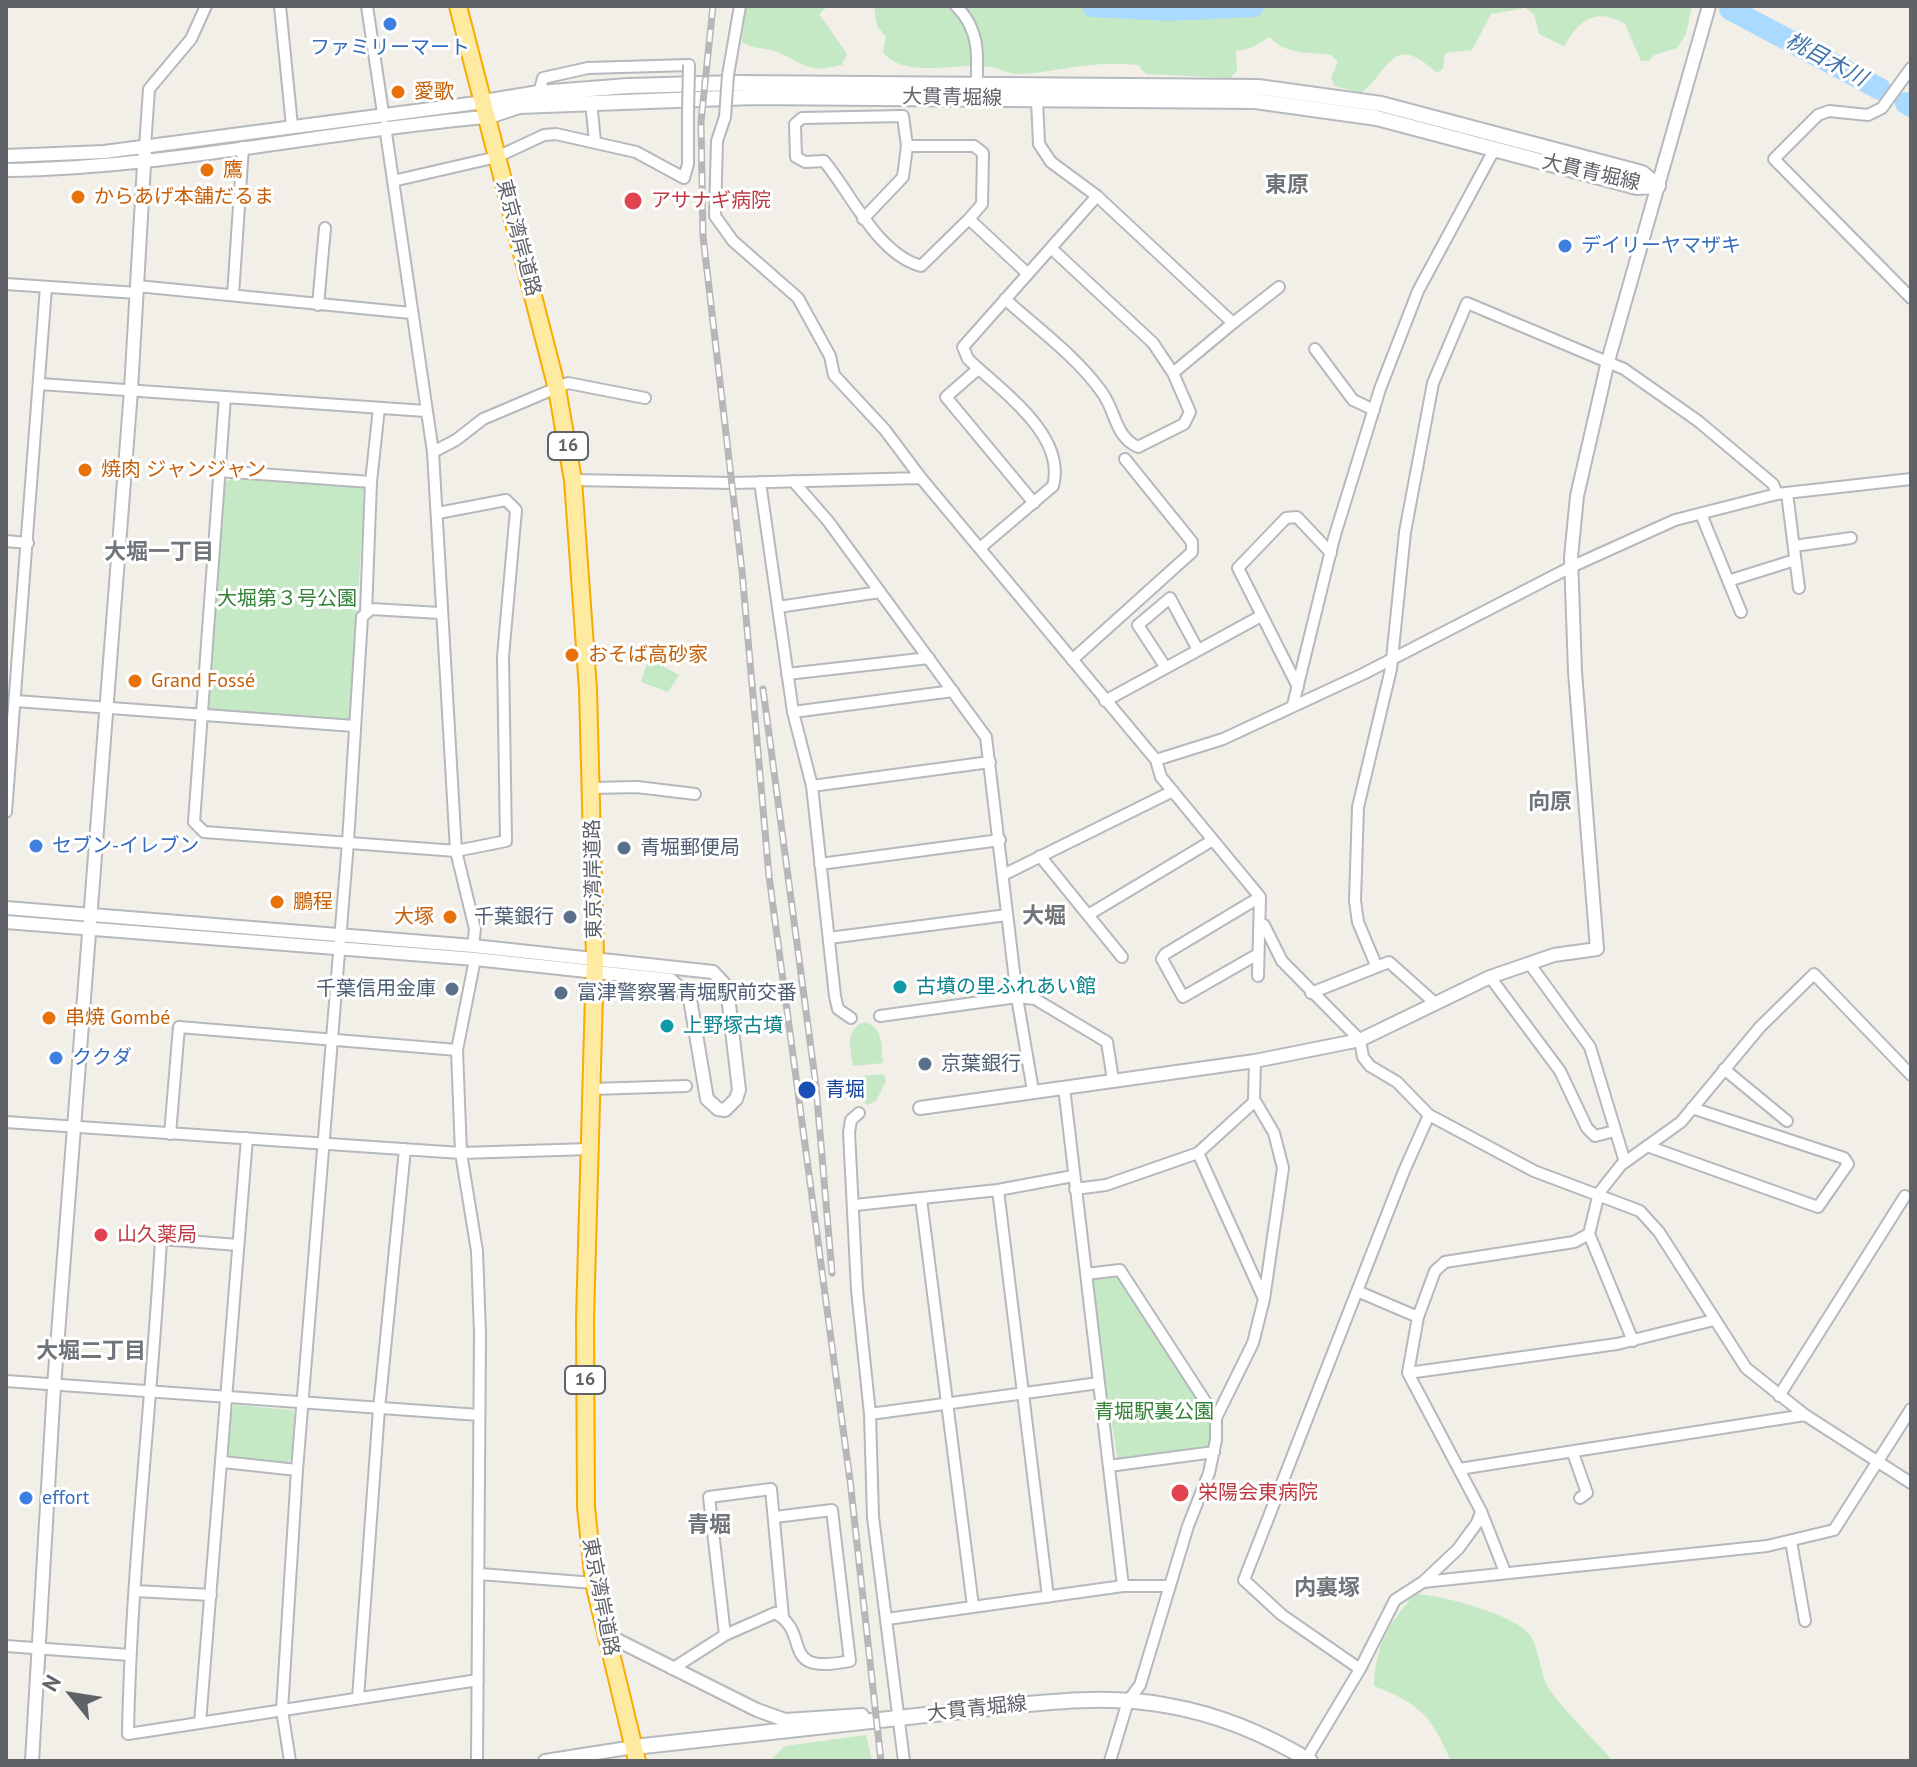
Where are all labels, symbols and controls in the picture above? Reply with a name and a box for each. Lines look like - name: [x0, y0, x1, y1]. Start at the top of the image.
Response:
- marker: ファミリーマート: [381, 15, 399, 33]
- water label: 桃目木川: [1781, 28, 1871, 92]
- place label: ファミリーマート: [310, 36, 470, 60]
- place label: 愛歌: [414, 80, 454, 104]
- marker: 愛歌: [389, 83, 407, 101]
- street label: 大貫青堀線: [902, 85, 1002, 111]
- street label: 大貫青堀線: [1540, 150, 1642, 196]
- place label: 鷹: [223, 158, 243, 182]
- marker: 鷹: [198, 161, 216, 179]
- district label: 東原: [1265, 173, 1309, 199]
- street label: 東京湾岸道路: [491, 177, 545, 299]
- place label: からあげ本舗だるま: [94, 185, 274, 209]
- marker: からあげ本舗だるま: [69, 188, 87, 206]
- place label: アサナギ病院: [651, 189, 771, 213]
- marker: アサナギ病院: [622, 190, 644, 212]
- place label: デイリーヤマザキ: [1581, 234, 1741, 258]
- marker: デイリーヤマザキ: [1556, 237, 1574, 255]
- road number: 16: [548, 432, 588, 460]
- place label: 焼肉 ジャンジャン: [101, 458, 266, 482]
- marker: 焼肉 ジャンジャン: [76, 461, 94, 479]
- district label: 大堀一丁目: [104, 540, 214, 566]
- park label: 大堀第３号公園: [217, 587, 357, 611]
- place label: おそば高砂家: [588, 643, 708, 667]
- marker: おそば高砂家: [563, 646, 581, 664]
- place label: Grand Fossé: [151, 669, 255, 693]
- marker: Grand Fossé: [126, 672, 144, 690]
- district label: 向原: [1528, 790, 1572, 816]
- street label: 東京湾岸道路: [581, 819, 607, 939]
- place label: セブン-イレブン: [52, 834, 199, 858]
- place label: 青堀郵便局: [640, 836, 740, 860]
- marker: セブン-イレブン: [27, 837, 45, 855]
- marker: 青堀郵便局: [615, 839, 633, 857]
- place label: 鵬程: [293, 890, 333, 914]
- marker: 鵬程: [268, 893, 286, 911]
- district label: 大堀: [1022, 904, 1066, 930]
- place label: 大塚: [394, 905, 434, 929]
- place label: 千葉銀行: [474, 905, 554, 929]
- marker: 大塚: [441, 908, 459, 926]
- marker: 千葉銀行: [561, 908, 579, 926]
- place label: 古墳の里ふれあい館: [916, 975, 1096, 999]
- place label: 千葉信用金庫: [316, 977, 436, 1001]
- marker: 古墳の里ふれあい館: [891, 978, 909, 996]
- marker: 千葉信用金庫: [443, 980, 461, 998]
- place label: 富津警察署青堀駅前交番: [577, 981, 797, 1005]
- marker: 富津警察署青堀駅前交番: [552, 984, 570, 1002]
- place label: 串焼 Gombé: [65, 1006, 170, 1030]
- marker: 串焼 Gombé: [40, 1009, 58, 1027]
- place label: 上野塚古墳: [683, 1014, 783, 1038]
- marker: 上野塚古墳: [658, 1017, 676, 1035]
- place label: ククダ: [72, 1046, 132, 1070]
- marker: ククダ: [47, 1049, 65, 1067]
- place label: 京葉銀行: [941, 1052, 1021, 1076]
- marker: 京葉銀行: [916, 1055, 934, 1073]
- place label: 青堀: [825, 1078, 865, 1102]
- marker: 青堀: [796, 1079, 818, 1101]
- place label: 山久薬局: [117, 1223, 197, 1247]
- marker: 山久薬局: [92, 1226, 110, 1244]
- district label: 大堀二丁目: [36, 1339, 146, 1365]
- road number: 16: [565, 1366, 605, 1394]
- park label: 青堀駅裏公園: [1094, 1400, 1214, 1424]
- place label: 栄陽会東病院: [1198, 1481, 1318, 1505]
- marker: 栄陽会東病院: [1169, 1482, 1191, 1504]
- place label: effort: [42, 1486, 90, 1510]
- marker: effort: [17, 1489, 35, 1507]
- district label: 青堀: [687, 1513, 731, 1539]
- street label: 東京湾岸道路: [577, 1536, 623, 1658]
- district label: 内裏塚: [1294, 1576, 1360, 1602]
- north arrow: [32, 1655, 112, 1735]
- text: N: [35, 1670, 67, 1696]
- street label: 大貫青堀線: [926, 1692, 1028, 1726]

